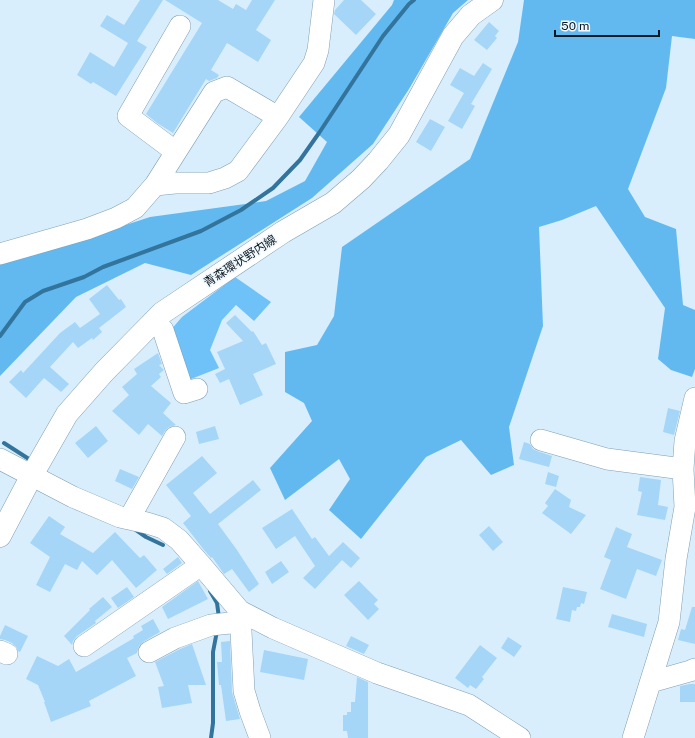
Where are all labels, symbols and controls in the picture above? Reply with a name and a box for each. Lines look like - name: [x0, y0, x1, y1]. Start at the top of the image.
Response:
- scale bar: [555, 12, 659, 38]
- text: 50 m: [561, 19, 589, 33]
- street label: 青森環状野内線: [201, 232, 279, 290]

